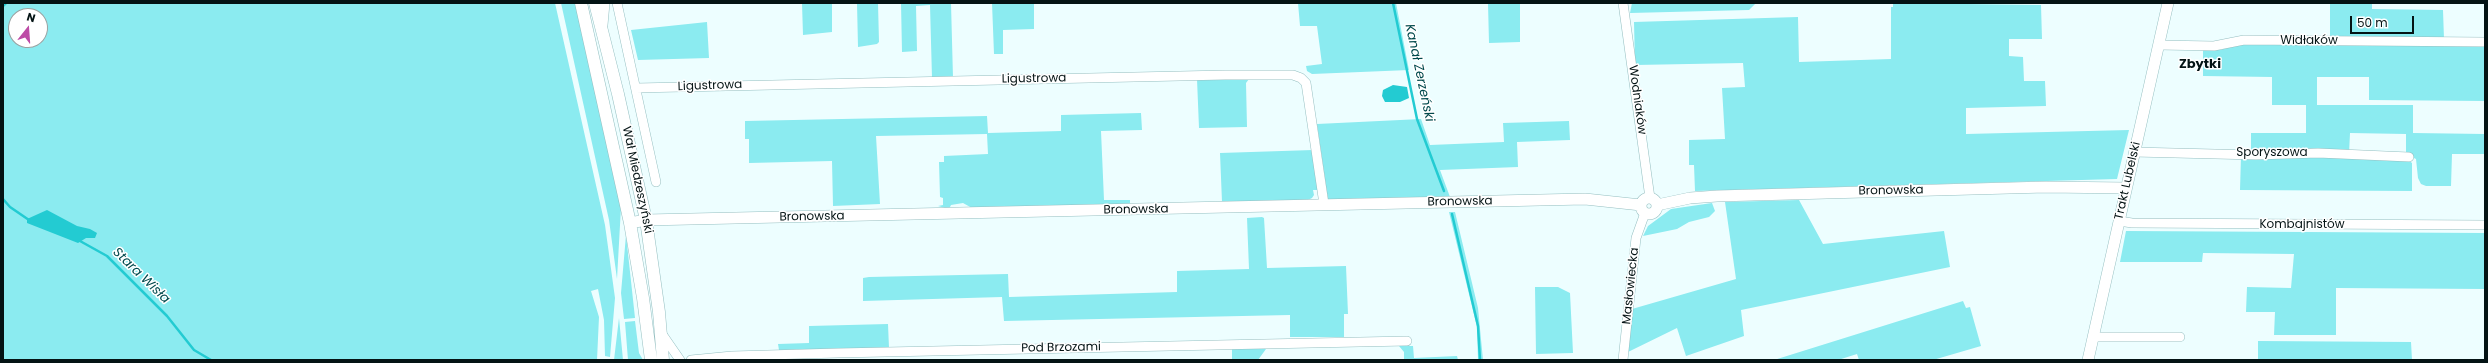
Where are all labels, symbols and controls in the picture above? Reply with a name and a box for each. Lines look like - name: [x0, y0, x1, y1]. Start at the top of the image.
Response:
- north arrow: [8, 8, 48, 48]
- scale bar: [2352, 8, 2416, 34]
- text: N: [25, 9, 38, 26]
- text: 50 m: [2357, 14, 2388, 31]
- water label: Kanał Zerzeński: [1401, 23, 1437, 123]
- street label: Widłaków: [2280, 34, 2338, 48]
- district label: Zbytki: [2179, 57, 2221, 73]
- street label: Wodniaków: [1625, 64, 1649, 136]
- street label: Ligustrowa: [1002, 71, 1066, 87]
- street label: Ligustrowa: [677, 78, 743, 94]
- street label: Wał Miedzeszyński: [619, 125, 655, 235]
- street label: Trakt Lubelski: [2112, 141, 2144, 221]
- street label: Sporyszowa: [2236, 146, 2308, 160]
- street label: Bronowska: [1858, 183, 1924, 199]
- street label: Bronowska: [1427, 194, 1493, 210]
- street label: Bronowska: [1103, 202, 1169, 218]
- street label: Bronowska: [779, 209, 845, 225]
- street label: Kombajnistów: [2259, 218, 2345, 232]
- water label: Stara Wisła: [109, 245, 173, 307]
- street label: Masłowiecka: [1620, 247, 1642, 325]
- street label: Pod Brzozami: [1021, 340, 1101, 356]

